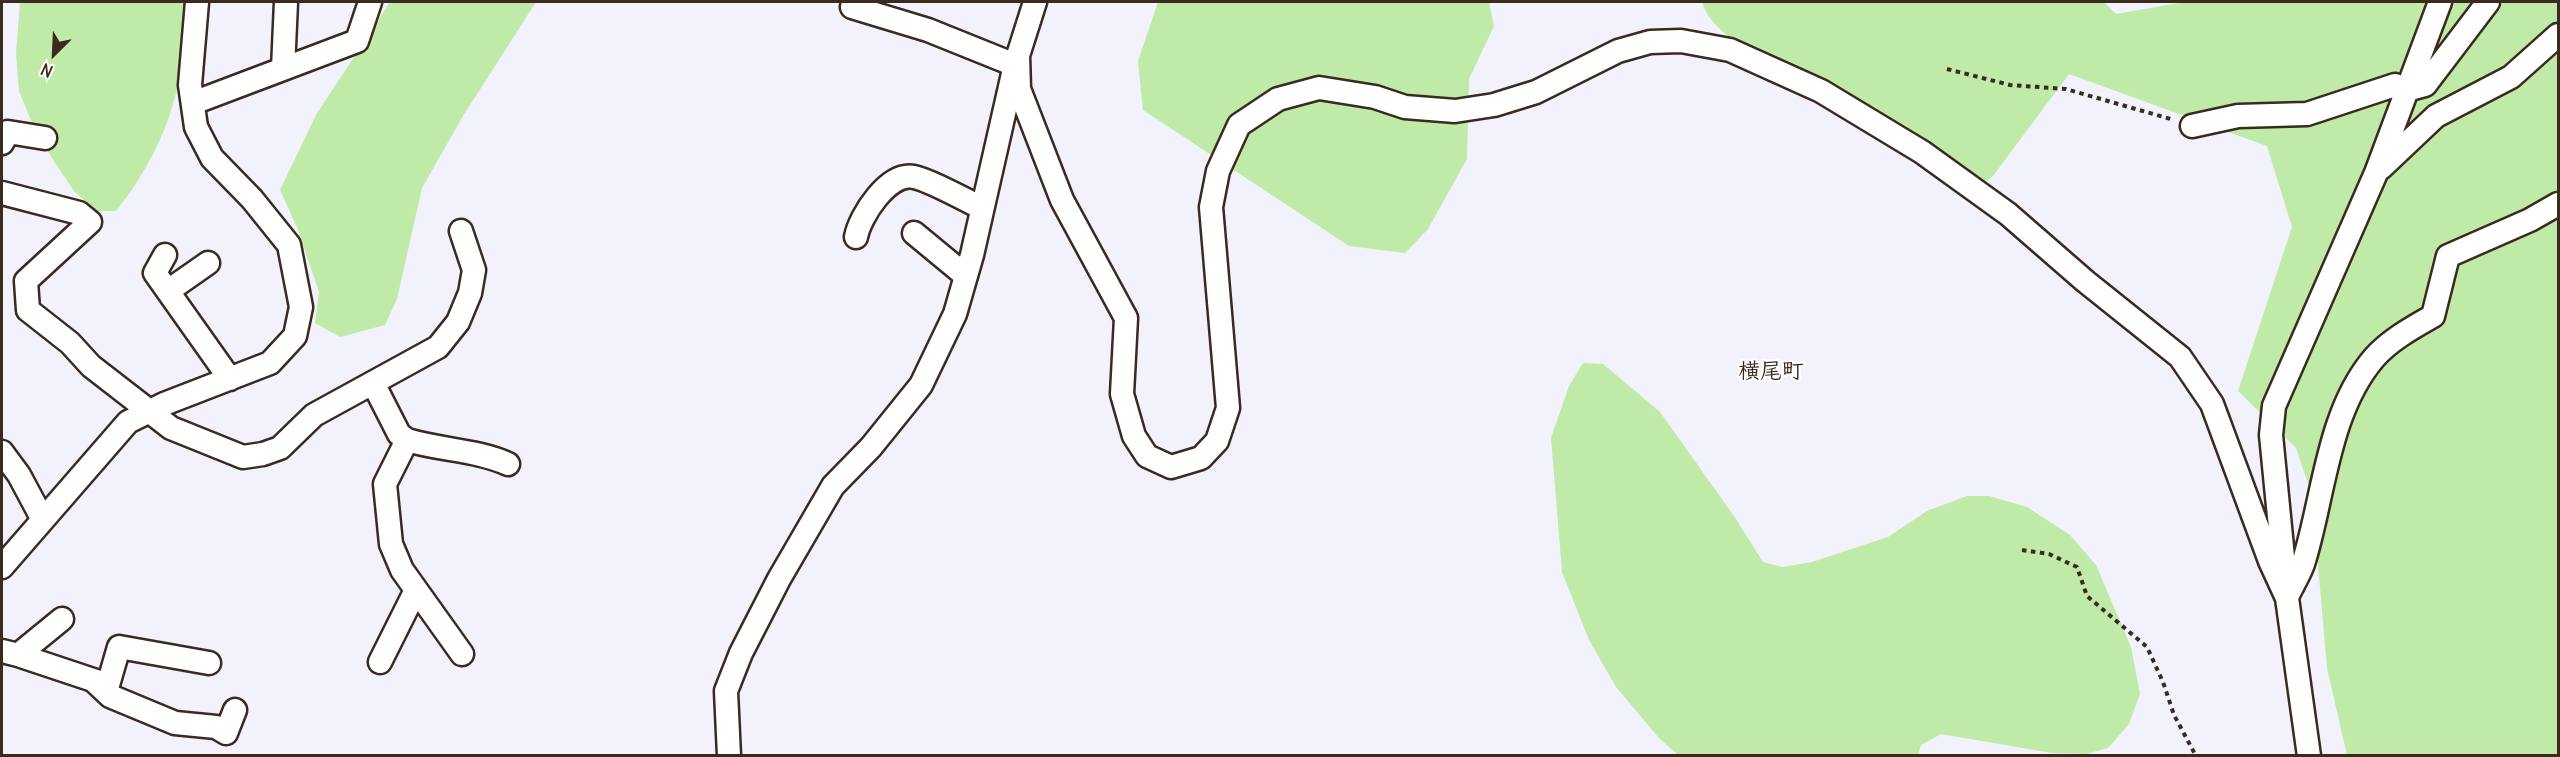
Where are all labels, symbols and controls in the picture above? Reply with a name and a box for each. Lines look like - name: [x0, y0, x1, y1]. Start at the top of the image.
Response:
- north arrow: [24, 24, 84, 84]
- text: N: [38, 59, 56, 82]
- district label: 横尾町: [1738, 359, 1804, 385]

